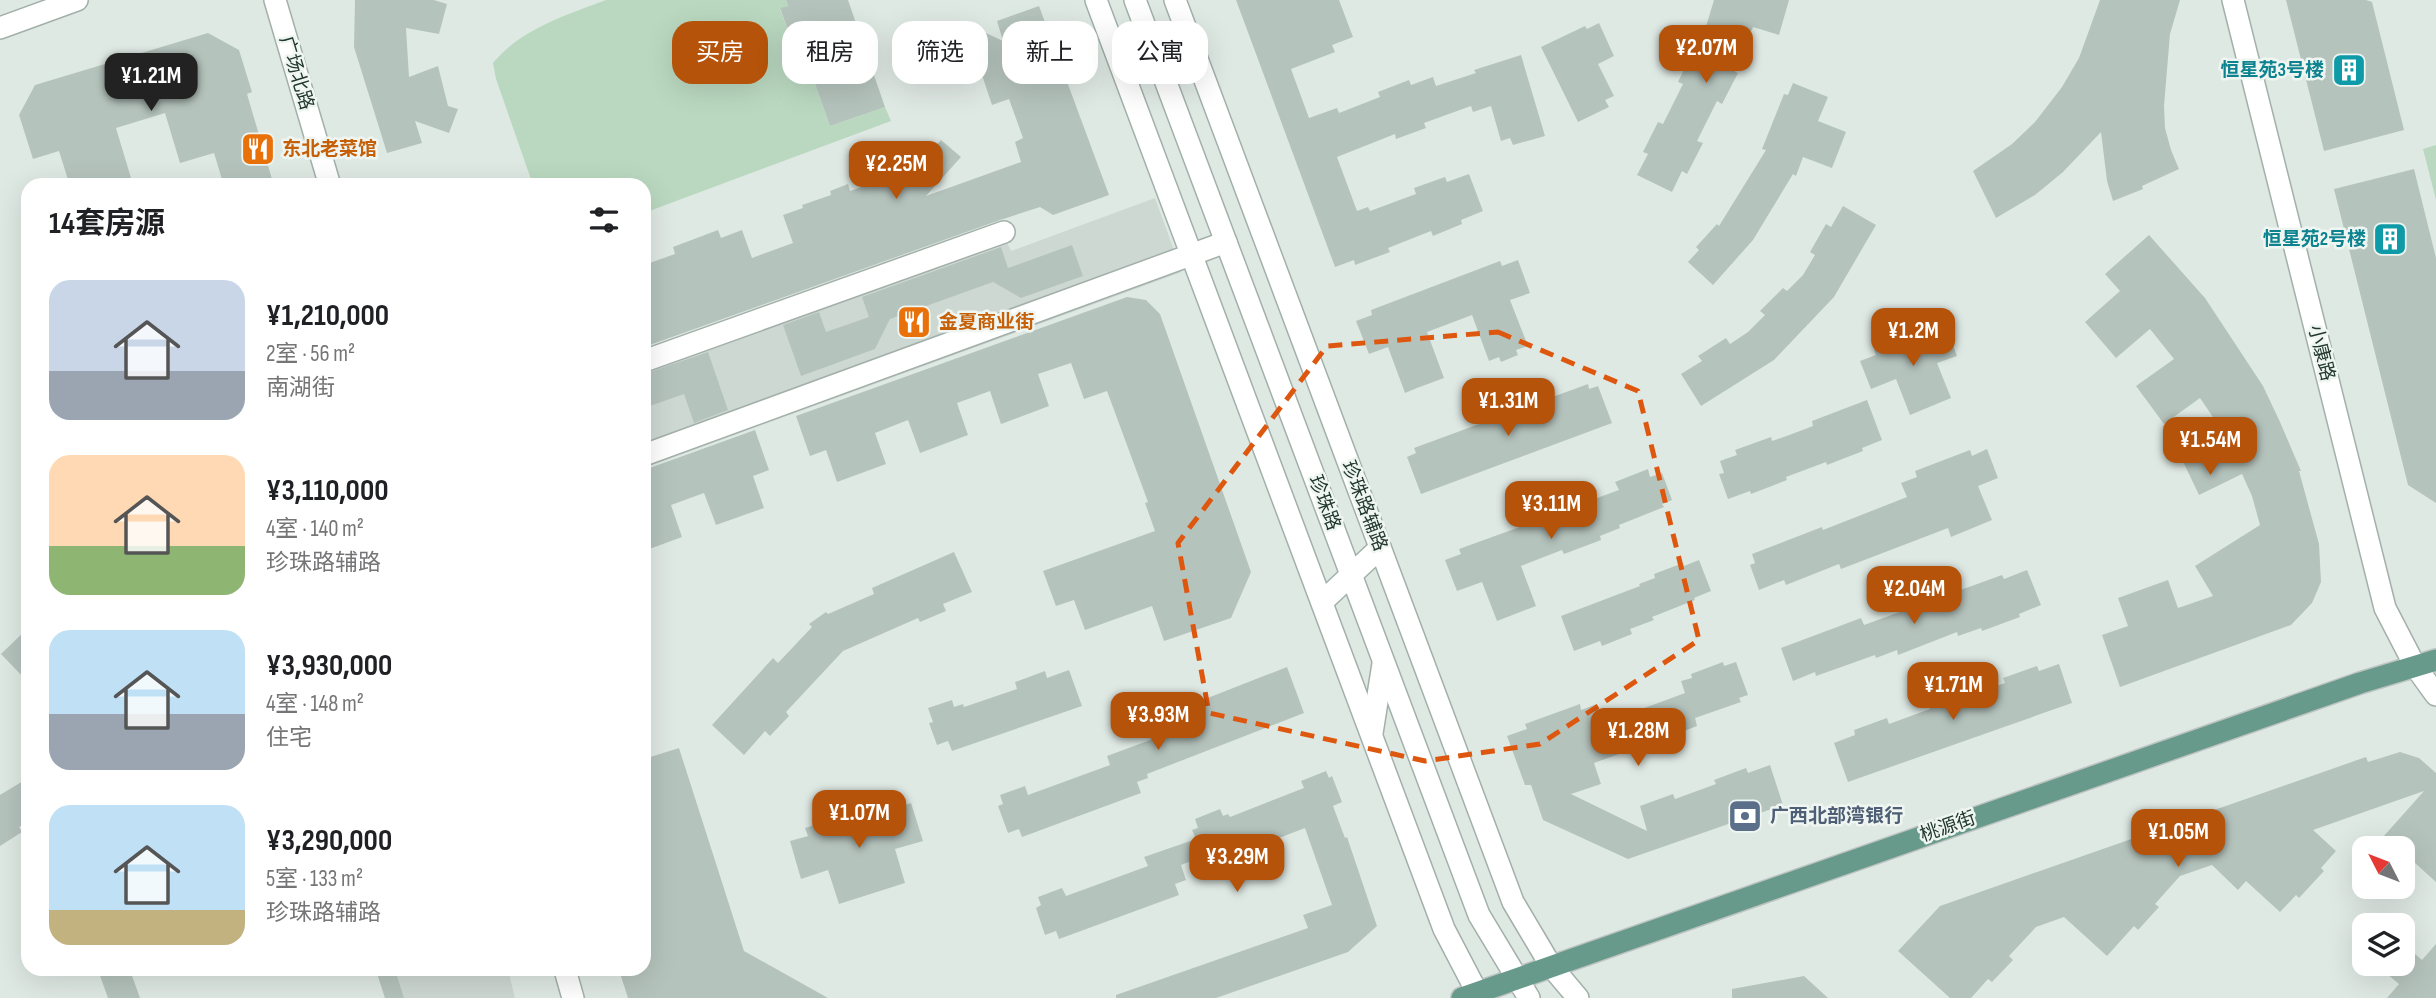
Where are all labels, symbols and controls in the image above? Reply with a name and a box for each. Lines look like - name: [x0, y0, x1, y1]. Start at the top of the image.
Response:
- chip: 买房: [672, 21, 768, 84]
- chip: 租房: [782, 21, 878, 84]
- chip: 筛选: [892, 21, 988, 84]
- chip: 新上: [1002, 21, 1098, 84]
- chip: 公寓: [1112, 21, 1208, 84]
- pin: ¥2.07M: [1649, 25, 1763, 85]
- street label: 广场北路: [274, 33, 318, 113]
- text: ¥2.07M: [1675, 34, 1737, 62]
- building icon: 恒星苑3号楼: [2330, 51, 2368, 89]
- pin: ¥1.21M: [94, 54, 208, 113]
- place label: 恒星苑3号楼: [2220, 59, 2324, 82]
- text: ¥1.21M: [121, 62, 181, 90]
- restaurant icon: 东北老菜馆: [239, 130, 277, 168]
- place label: 东北老菜馆: [282, 138, 377, 161]
- pin: ¥2.25M: [839, 142, 953, 201]
- text: ¥2.25M: [865, 150, 927, 178]
- icon: filters: [585, 201, 623, 239]
- text: 14套房源: [49, 206, 165, 242]
- building icon: 恒星苑2号楼: [2371, 220, 2409, 258]
- place label: 恒星苑2号楼: [2263, 228, 2366, 251]
- text: ¥1,210,000: [266, 298, 389, 334]
- restaurant icon: 金夏商业街: [895, 303, 933, 341]
- icon: home: [105, 308, 189, 392]
- pin: ¥1.2M: [1864, 308, 1962, 368]
- place label: 金夏商业街: [939, 311, 1034, 334]
- text: ¥1.2M: [1887, 317, 1939, 345]
- street label: 小康路: [2303, 323, 2339, 383]
- text: 2室 · 56 m²: [266, 340, 355, 368]
- text: 南湖街: [266, 374, 335, 402]
- pin: ¥1.31M: [1451, 378, 1565, 438]
- text: ¥1.31M: [1478, 387, 1538, 415]
- pin: ¥1.54M: [2153, 418, 2267, 477]
- text: ¥1.54M: [2179, 426, 2241, 454]
- street label: 珍珠路辅路: [1336, 458, 1392, 554]
- street label: 珍珠路: [1303, 472, 1345, 534]
- text: ¥3,110,000: [266, 473, 388, 509]
- pin: ¥3.11M: [1494, 482, 1608, 541]
- icon: home: [105, 483, 189, 567]
- text: ¥3.11M: [1521, 490, 1581, 518]
- text: 4室 · 140 m²: [266, 515, 364, 543]
- text: 珍珠路辅路: [266, 549, 381, 577]
- pin: ¥2.04M: [1857, 566, 1971, 626]
- text: ¥2.04M: [1883, 575, 1945, 603]
- text: ¥3,930,000: [266, 648, 392, 684]
- icon: home: [105, 658, 189, 742]
- pin: ¥1.71M: [1896, 662, 2010, 722]
- text: ¥1.71M: [1923, 671, 1983, 699]
- text: 4室 · 148 m²: [266, 690, 364, 718]
- pin: ¥3.93M: [1101, 692, 1215, 752]
- text: ¥3.93M: [1127, 701, 1189, 729]
- pin: ¥1.28M: [1581, 708, 1695, 768]
- text: ¥1.28M: [1607, 717, 1669, 745]
- text: 住宅: [266, 724, 312, 752]
- pin: ¥1.07M: [802, 790, 916, 850]
- bank icon: 广西北部湾银行: [1726, 797, 1764, 835]
- text: ¥1.07M: [828, 799, 890, 827]
- place label: 广西北部湾银行: [1770, 805, 1903, 828]
- street label: 桃源街: [1917, 807, 1979, 847]
- pin: ¥1.05M: [2121, 810, 2235, 869]
- text: ¥1.05M: [2147, 818, 2209, 846]
- text: ¥3,290,000: [266, 823, 392, 859]
- icon: home: [105, 833, 189, 917]
- pin: ¥3.29M: [1180, 834, 1294, 894]
- north arrow: [2352, 836, 2415, 900]
- map controls: [2352, 836, 2415, 976]
- text: ¥3.29M: [1205, 843, 1269, 871]
- text: 5室 · 133 m²: [266, 865, 363, 893]
- text: 珍珠路辅路: [266, 899, 381, 927]
- button: layers: [2352, 913, 2415, 976]

